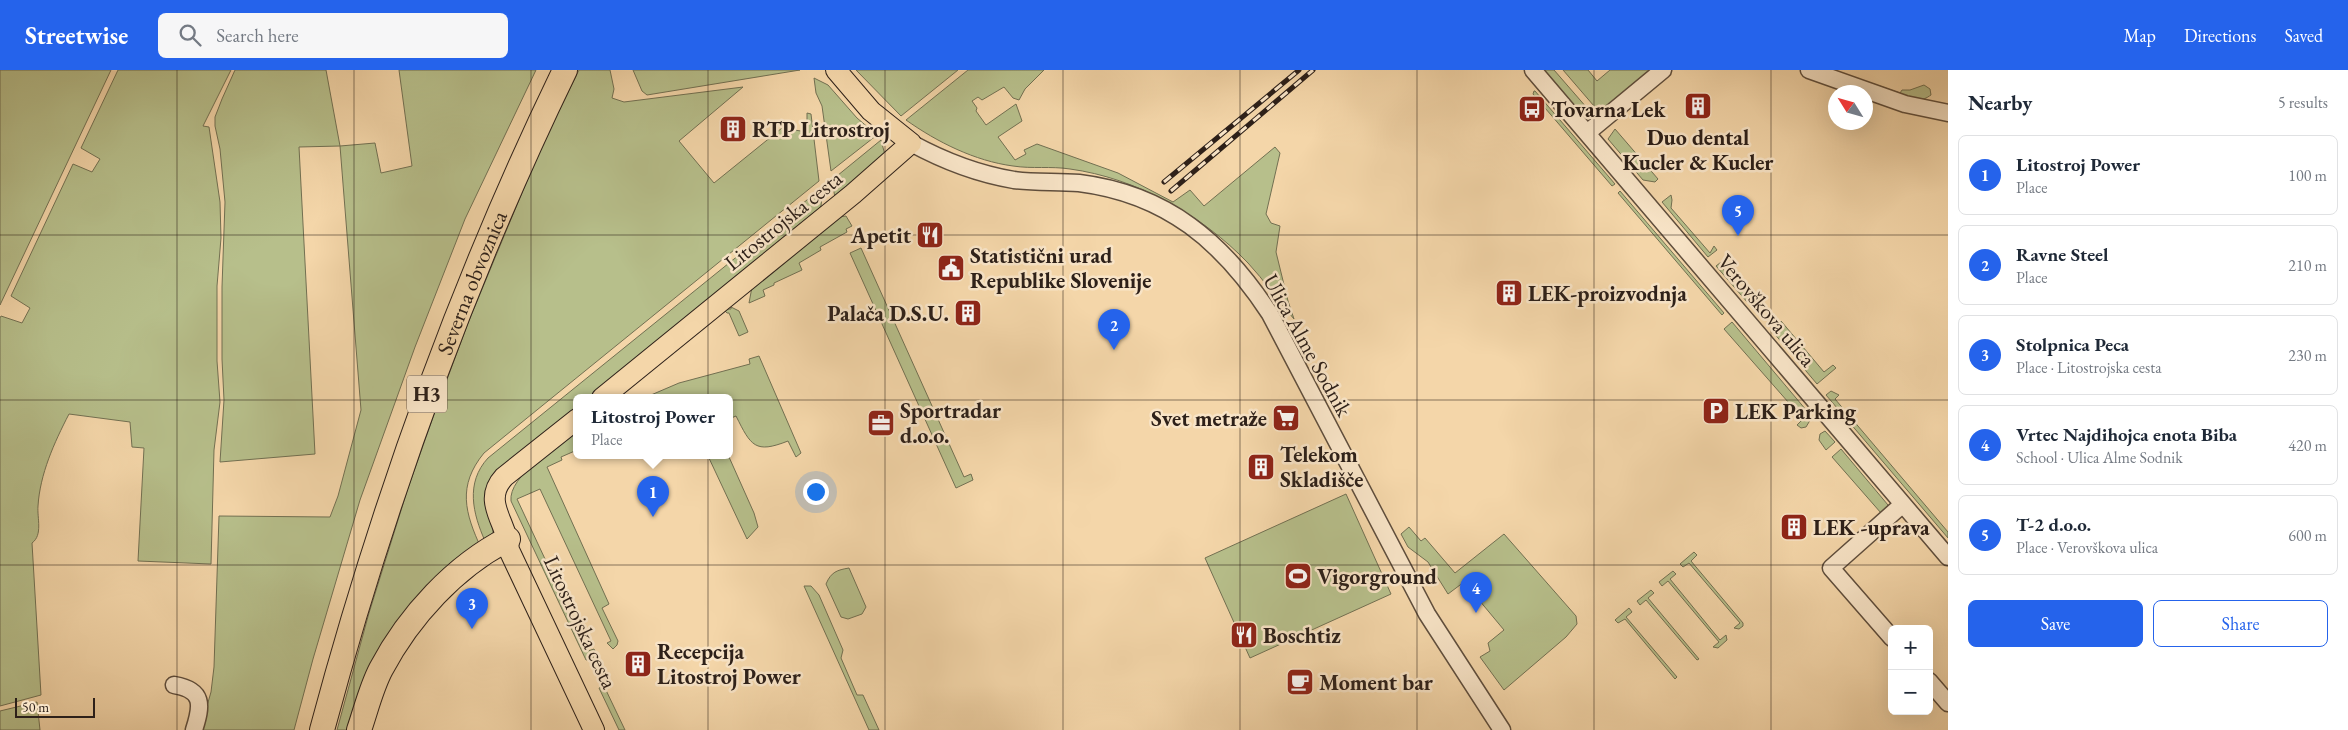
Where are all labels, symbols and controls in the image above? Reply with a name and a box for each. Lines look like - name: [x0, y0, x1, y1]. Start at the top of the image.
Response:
- search box: [158, 13, 508, 58]
- text: Streetwise: [25, 20, 128, 51]
- icon: search: [176, 21, 204, 49]
- text: Search here: [216, 23, 299, 48]
- text: Map: [2124, 24, 2156, 47]
- text: Directions: [2184, 24, 2256, 47]
- text: Saved: [2284, 24, 2323, 47]
- north arrow: [1828, 85, 1873, 130]
- text: Nearby: [1968, 89, 2032, 116]
- building icon: Duo dental Kucler & Kucler: [1683, 91, 1713, 121]
- text: 5 results: [2278, 92, 2328, 113]
- bus stop icon: Tovarna Lek: [1517, 94, 1547, 124]
- place label: Tovarna Lek: [1551, 95, 1666, 124]
- building icon: RTP Litrostroj: [718, 114, 748, 144]
- place label: RTP Litrostroj: [752, 115, 890, 144]
- place label: Duo dental Kucler & Kucler: [1623, 123, 1774, 177]
- text: Litostroj Power: [2016, 152, 2140, 177]
- street label: Litostrojska cesta: [718, 164, 848, 277]
- text: 1: [1981, 165, 1989, 186]
- text: 100 m: [2288, 165, 2327, 186]
- text: Place: [2016, 177, 2048, 198]
- pin: 5: [1722, 195, 1754, 236]
- street label: Severna obvoznica: [430, 206, 514, 359]
- restaurant icon: Apetit: [915, 220, 945, 250]
- place label: Apetit: [850, 221, 912, 250]
- place label: Statistični urad Republike Slovenije: [970, 241, 1151, 295]
- text: Ravne Steel: [2016, 242, 2108, 267]
- street label: Verovškova ulica: [1711, 248, 1822, 373]
- public building icon: Statistični urad Republike Slovenije: [936, 253, 966, 283]
- text: 2: [1981, 255, 1989, 276]
- text: 210 m: [2288, 255, 2327, 276]
- text: Place: [2016, 267, 2048, 288]
- street label: Ulica Alme Sodnik: [1256, 269, 1359, 422]
- building icon: LEK-proizvodnja: [1494, 278, 1524, 308]
- place label: LEK-proizvodnja: [1528, 279, 1687, 308]
- building icon: Palača D.S.U.: [953, 298, 983, 328]
- place label: Palača D.S.U.: [827, 299, 949, 328]
- pin: 2: [1098, 309, 1130, 350]
- text: Stolpnica Peca: [2016, 332, 2129, 357]
- text: 3: [1981, 345, 1989, 366]
- text: 230 m: [2288, 345, 2327, 366]
- text: Place · Litostrojska cesta: [2016, 357, 2162, 378]
- road number: H3: [407, 376, 447, 412]
- popup: [573, 394, 733, 459]
- place label: Sportradar d.o.o.: [900, 396, 1002, 450]
- parking icon: LEK Parking: [1701, 396, 1731, 426]
- place label: LEK Parking: [1735, 397, 1857, 426]
- supermarket icon: Svet metraže: [1271, 403, 1301, 433]
- text: Litostroj Power: [591, 404, 715, 429]
- place label: Svet metraže: [1151, 404, 1267, 433]
- office icon: Sportradar d.o.o.: [866, 408, 896, 438]
- text: Vrtec Najdihojca enota Biba: [2016, 422, 2237, 447]
- text: Place: [591, 429, 622, 450]
- text: 4: [1981, 435, 1989, 456]
- text: 420 m: [2288, 435, 2327, 456]
- place label: Telekom Skladišče: [1280, 440, 1364, 494]
- text: School · Ulica Alme Sodnik: [2016, 447, 2183, 468]
- building icon: Telekom Skladišče: [1246, 452, 1276, 482]
- pin: 1: [637, 476, 669, 517]
- your location: [803, 479, 829, 505]
- building icon: LEK -uprava: [1779, 512, 1809, 542]
- text: T-2 d.o.o.: [2016, 512, 2091, 537]
- place label: LEK -uprava: [1813, 513, 1930, 542]
- text: 5: [1981, 525, 1989, 546]
- text: 600 m: [2288, 525, 2327, 546]
- text: Place · Verovškova ulica: [2016, 537, 2158, 558]
- street label: Litostrojska cesta: [537, 551, 624, 694]
- sports icon: Vigorground: [1283, 561, 1313, 591]
- place label: Vigorground: [1317, 562, 1437, 591]
- pin: 4: [1460, 572, 1492, 613]
- pin: 3: [456, 588, 488, 629]
- button: Save: [1968, 600, 2143, 647]
- button: Share: [2153, 600, 2328, 647]
- restaurant icon: Boschtiz: [1229, 620, 1259, 650]
- place label: Boschtiz: [1263, 621, 1341, 650]
- map controls: [1888, 625, 1933, 715]
- button: +: [1888, 625, 1933, 670]
- place label: Recepcija Litostroj Power: [657, 637, 802, 691]
- building icon: Recepcija Litostroj Power: [623, 649, 653, 679]
- cafe icon: Moment bar: [1285, 667, 1315, 697]
- place label: Moment bar: [1319, 668, 1434, 697]
- button: −: [1888, 670, 1933, 715]
- scale bar: [15, 695, 95, 718]
- text: 50 m: [22, 698, 49, 716]

